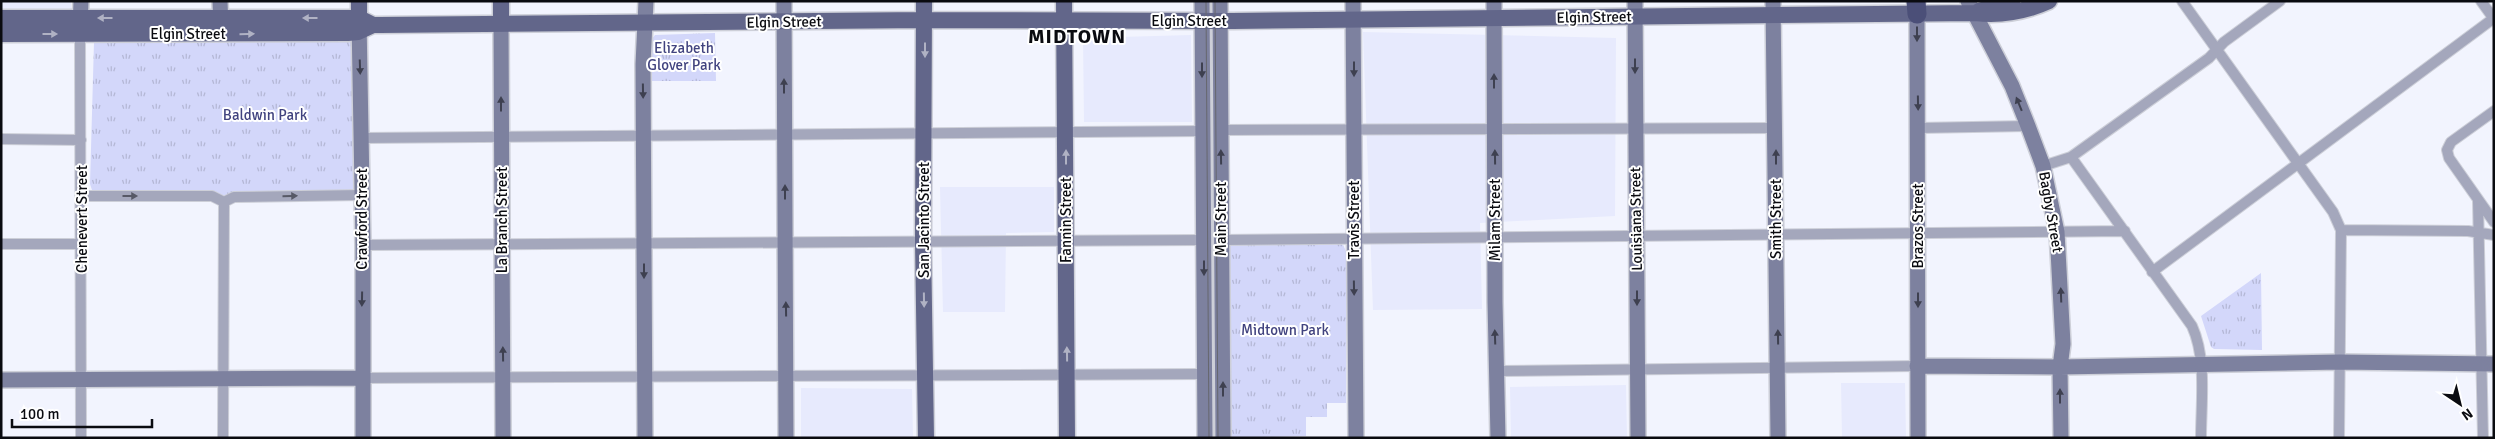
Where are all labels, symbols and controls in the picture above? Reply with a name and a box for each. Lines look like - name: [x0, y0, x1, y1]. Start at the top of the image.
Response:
- street label: Elgin Street: [1556, 7, 1632, 27]
- street label: Elgin Street: [746, 12, 822, 32]
- street label: Elgin Street: [1151, 12, 1227, 30]
- one-way arrow: [97, 14, 113, 22]
- one-way arrow: [302, 14, 318, 22]
- district label: MIDTOWN: [1028, 24, 1126, 49]
- street label: Elgin Street: [150, 25, 226, 43]
- one-way arrow: [1913, 26, 1921, 42]
- one-way arrow: [42, 30, 58, 38]
- one-way arrow: [240, 30, 256, 38]
- park label: Elizabeth Glover Park: [647, 39, 721, 74]
- one-way arrow: [921, 42, 929, 58]
- one-way arrow: [1631, 58, 1639, 74]
- one-way arrow: [356, 59, 364, 75]
- one-way arrow: [1350, 61, 1358, 77]
- one-way arrow: [1198, 62, 1206, 78]
- one-way arrow: [1490, 72, 1498, 88]
- one-way arrow: [780, 78, 788, 94]
- one-way arrow: [639, 83, 647, 99]
- one-way arrow: [1914, 95, 1922, 111]
- one-way arrow: [497, 96, 505, 112]
- one-way arrow: [2015, 96, 2023, 111]
- park label: Baldwin Park: [223, 106, 308, 124]
- one-way arrow: [1062, 148, 1070, 164]
- one-way arrow: [1217, 148, 1225, 164]
- one-way arrow: [1491, 148, 1499, 164]
- one-way arrow: [1772, 148, 1780, 164]
- street label: San Jacinto Street: [915, 162, 933, 278]
- street label: Chenevert Street: [73, 165, 91, 273]
- street label: La Branch Street: [493, 167, 511, 273]
- street label: Louisiana Street: [1626, 167, 1646, 271]
- street label: Crawford Street: [353, 168, 371, 270]
- street label: Bagby Street: [2035, 170, 2067, 254]
- street label: Fannin Street: [1057, 177, 1075, 263]
- street label: Milam Street: [1486, 179, 1504, 261]
- street label: Smith Street: [1767, 179, 1785, 259]
- street label: Travis Street: [1345, 180, 1363, 260]
- street label: Main Street: [1212, 182, 1230, 256]
- street label: Brazos Street: [1909, 183, 1927, 269]
- one-way arrow: [780, 184, 788, 200]
- one-way arrow: [122, 192, 138, 200]
- one-way arrow: [282, 192, 298, 200]
- one-way arrow: [1200, 260, 1208, 276]
- one-way arrow: [640, 263, 648, 279]
- one-way arrow: [1350, 280, 1358, 296]
- one-way arrow: [2057, 287, 2065, 303]
- one-way arrow: [1633, 290, 1641, 306]
- one-way arrow: [358, 291, 366, 307]
- one-way arrow: [920, 292, 928, 308]
- one-way arrow: [1914, 292, 1922, 308]
- one-way arrow: [781, 301, 789, 317]
- park label: Midtown Park: [1241, 321, 1329, 339]
- one-way arrow: [1491, 328, 1499, 344]
- one-way arrow: [1773, 328, 1781, 344]
- one-way arrow: [499, 346, 507, 362]
- one-way arrow: [1063, 346, 1071, 362]
- north arrow: [2435, 379, 2485, 429]
- one-way arrow: [1219, 381, 1227, 397]
- one-way arrow: [2056, 388, 2064, 404]
- scale bar: [12, 396, 152, 428]
- text: N: [2458, 404, 2476, 424]
- text: 100 m: [20, 405, 60, 423]

